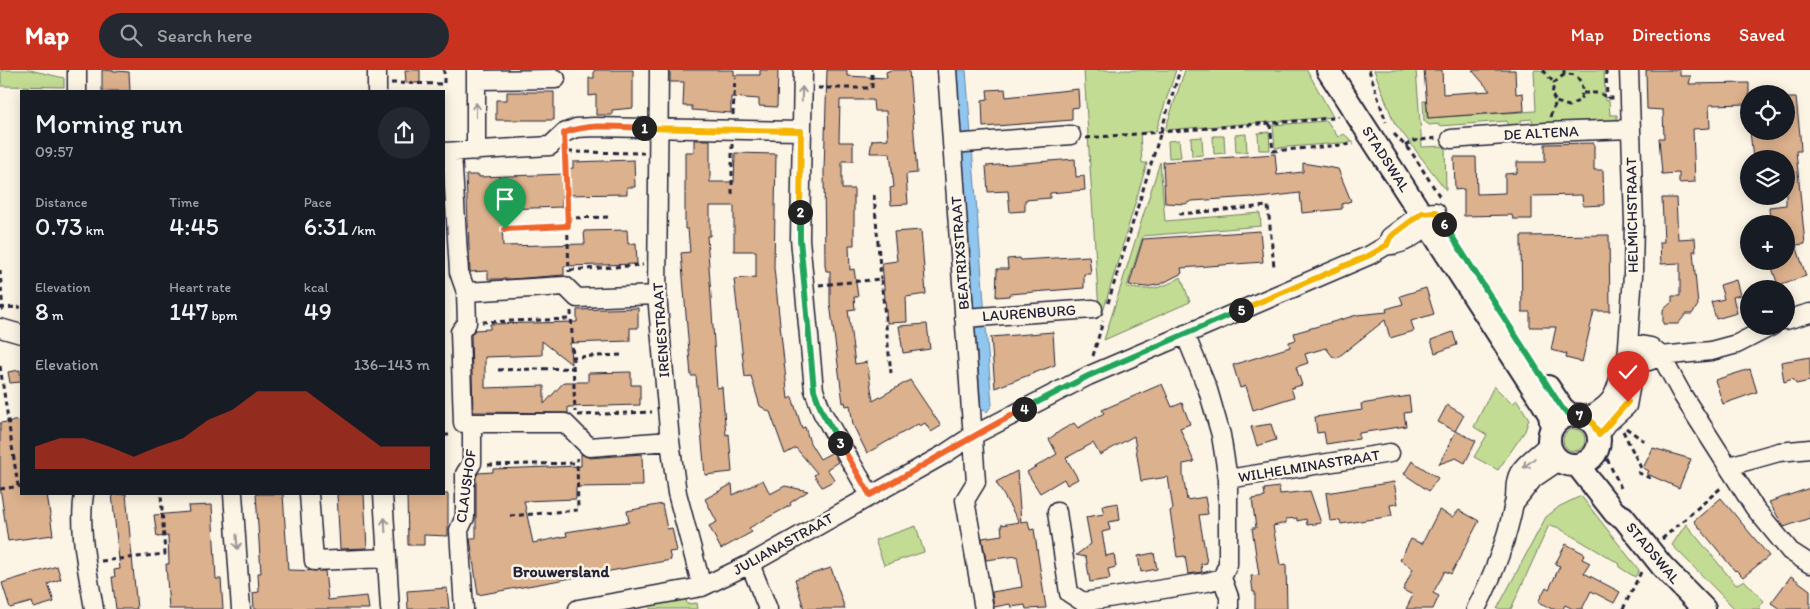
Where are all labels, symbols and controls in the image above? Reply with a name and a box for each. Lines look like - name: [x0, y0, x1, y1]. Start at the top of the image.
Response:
- search box: [99, 13, 449, 58]
- text: Map: [25, 21, 69, 50]
- icon: search: [117, 21, 145, 49]
- text: Search here: [157, 24, 252, 47]
- text: Map: [1571, 24, 1604, 46]
- text: Directions: [1632, 24, 1711, 46]
- text: Saved: [1739, 24, 1785, 46]
- map controls: [1740, 85, 1795, 335]
- button: locate: [1740, 85, 1795, 140]
- one-way arrow: [798, 86, 807, 102]
- one-way arrow: [471, 103, 481, 119]
- text: Morning run: [35, 106, 183, 140]
- button: share: [378, 107, 430, 159]
- pin: 1: [632, 116, 656, 140]
- text: 1: [641, 120, 648, 137]
- street label: DE ALTENA: [1503, 122, 1579, 144]
- street label: STADSWAL: [1358, 123, 1414, 196]
- text: 09:57: [35, 142, 73, 161]
- button: layers: [1740, 150, 1795, 205]
- street label: HELMICHSTRAAT: [1622, 156, 1642, 273]
- pin: [484, 178, 526, 229]
- icon: arrive: [491, 185, 519, 213]
- text: Distance: [35, 194, 87, 211]
- text: Time: [169, 194, 199, 211]
- text: Pace: [304, 194, 332, 211]
- street label: BEATRIXSTRAAT: [947, 195, 973, 310]
- pin: 2: [788, 200, 812, 224]
- text: 2: [797, 204, 804, 221]
- text: 0.73: [35, 211, 83, 241]
- text: 4:45: [169, 211, 219, 241]
- text: 6:31: [304, 211, 348, 241]
- pin: 6: [1432, 212, 1456, 236]
- button: +: [1740, 215, 1795, 270]
- text: 6: [1441, 216, 1448, 233]
- text: km: [83, 222, 104, 239]
- text: /km: [348, 222, 376, 239]
- text: Elevation: [35, 279, 91, 296]
- text: Heart rate: [169, 279, 231, 296]
- text: kcal: [304, 279, 329, 296]
- button: −: [1740, 280, 1795, 335]
- street label: IRENESTRAAT: [649, 281, 673, 378]
- text: 8: [35, 296, 49, 326]
- text: 147: [169, 296, 208, 326]
- text: 49: [304, 296, 332, 326]
- pin: 5: [1228, 298, 1254, 322]
- street label: LAURENBURG: [981, 301, 1077, 325]
- text: 5: [1238, 302, 1245, 319]
- text: m: [49, 307, 64, 324]
- text: bpm: [208, 307, 237, 324]
- pin: [1607, 351, 1649, 402]
- text: Elevation: [35, 355, 99, 374]
- text: 136–143 m: [354, 355, 430, 374]
- icon: check: [1614, 358, 1642, 386]
- pin: 4: [1012, 396, 1036, 422]
- text: 4: [1020, 401, 1029, 418]
- pin: 7: [1566, 402, 1592, 428]
- text: 7: [1576, 407, 1583, 424]
- pin: 3: [828, 430, 852, 456]
- text: 3: [837, 435, 844, 452]
- street label: WILHELMINASTRAAT: [1237, 446, 1382, 486]
- street label: CLAUSHOF: [452, 448, 480, 524]
- one-way arrow: [1522, 457, 1535, 469]
- street label: JULIANASTRAAT: [730, 509, 837, 579]
- one-way arrow: [381, 518, 390, 534]
- street label: STADSWAL: [1622, 519, 1684, 588]
- one-way arrow: [232, 534, 241, 550]
- district label: Brouwersland: [513, 562, 609, 581]

